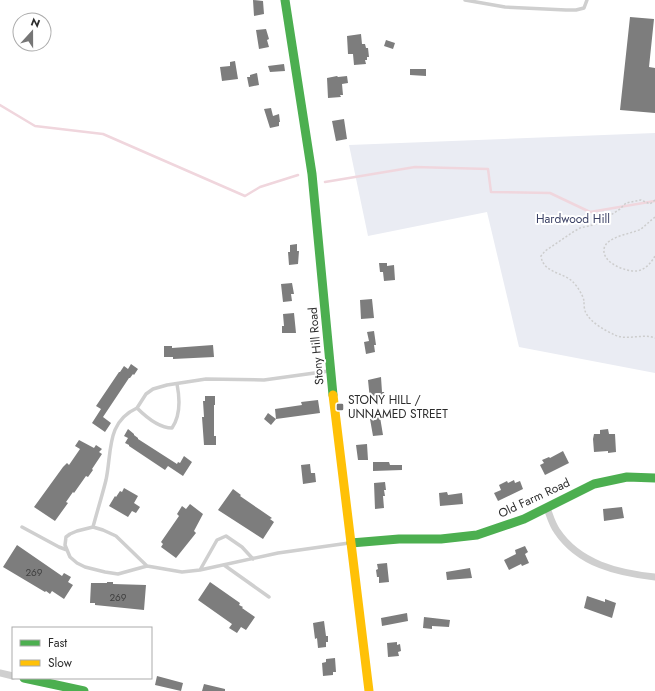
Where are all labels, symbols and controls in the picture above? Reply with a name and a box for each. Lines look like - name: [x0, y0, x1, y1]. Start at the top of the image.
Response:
- north arrow: [12, 12, 52, 52]
- text: N: [29, 14, 43, 32]
- park label: Hardwood Hill: [536, 210, 610, 228]
- street label: Stony Hill Road: [304, 306, 328, 386]
- place label: STONY HILL / UNNAMED STREET: [348, 391, 448, 423]
- marker: STONY HILL / UNNAMED STREET: [335, 402, 345, 412]
- street label: Old Farm Road: [495, 474, 573, 522]
- house number: 269: [25, 565, 43, 580]
- house number: 269: [109, 590, 127, 605]
- legend: [12, 627, 152, 679]
- text: Fast: [48, 634, 67, 652]
- text: Slow: [48, 654, 73, 672]

